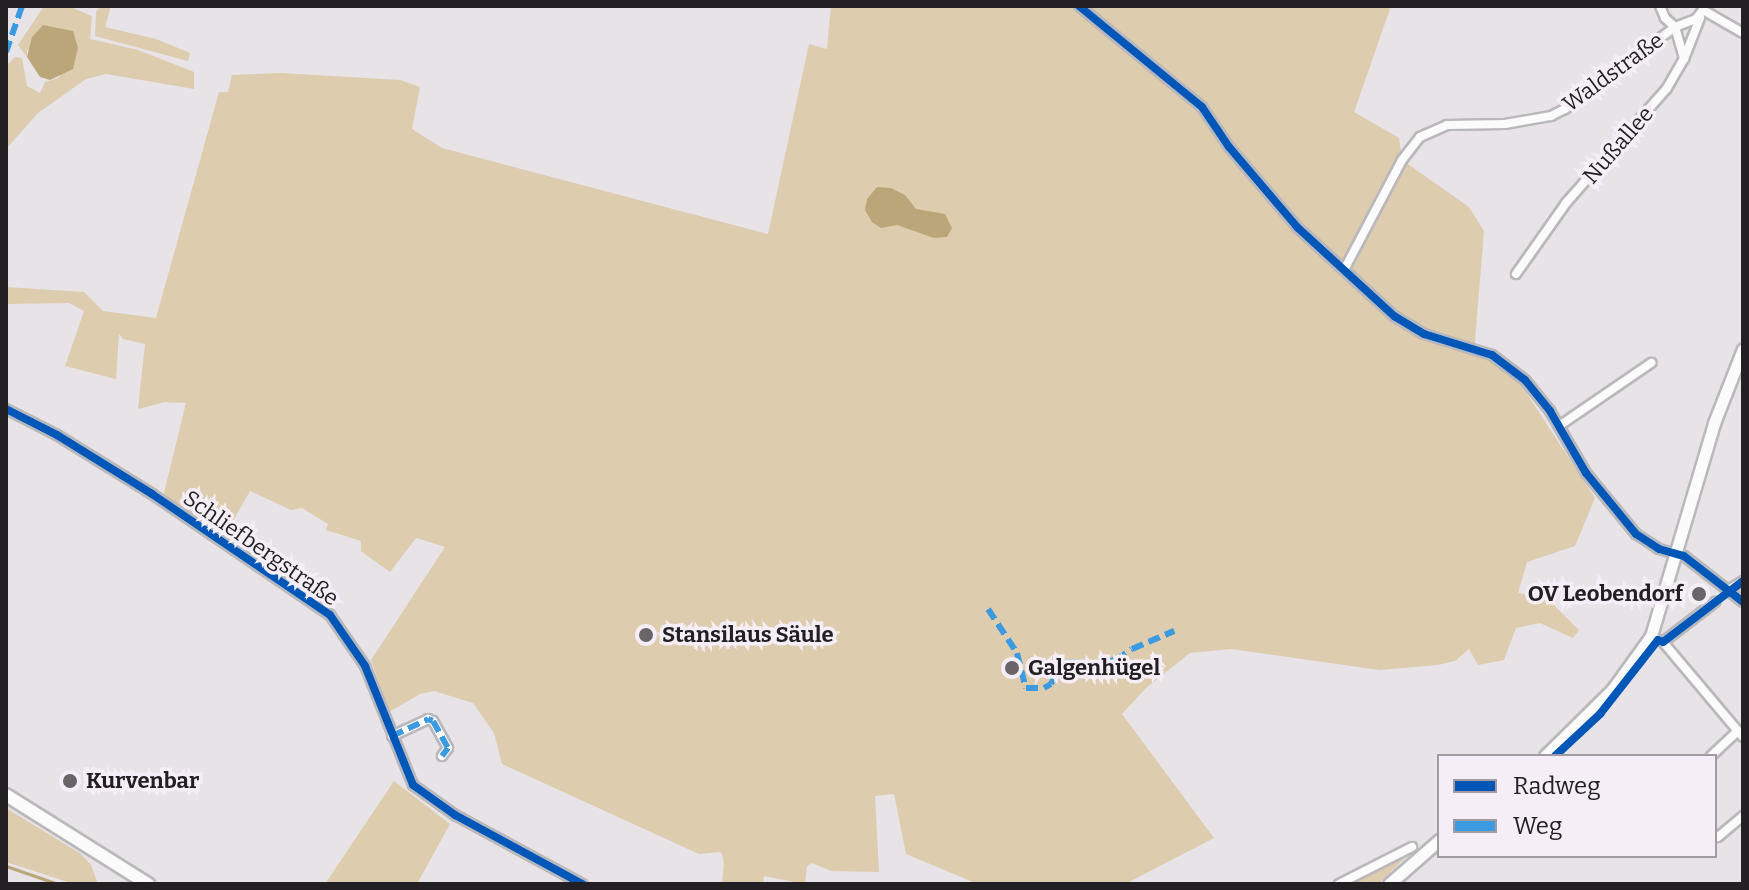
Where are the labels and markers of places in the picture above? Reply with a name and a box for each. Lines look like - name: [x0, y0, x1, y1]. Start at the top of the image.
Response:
- place label: OV Leobendorf: [1528, 581, 1683, 607]
- marker: OV Leobendorf: [1690, 585, 1708, 603]
- place label: Stansilaus Säule: [662, 622, 834, 648]
- marker: Stansilaus Säule: [637, 626, 655, 644]
- place label: Galgenhügel: [1028, 655, 1160, 681]
- marker: Galgenhügel: [1003, 659, 1021, 677]
- place label: Kurvenbar: [86, 768, 199, 794]
- marker: Kurvenbar: [61, 772, 79, 790]

